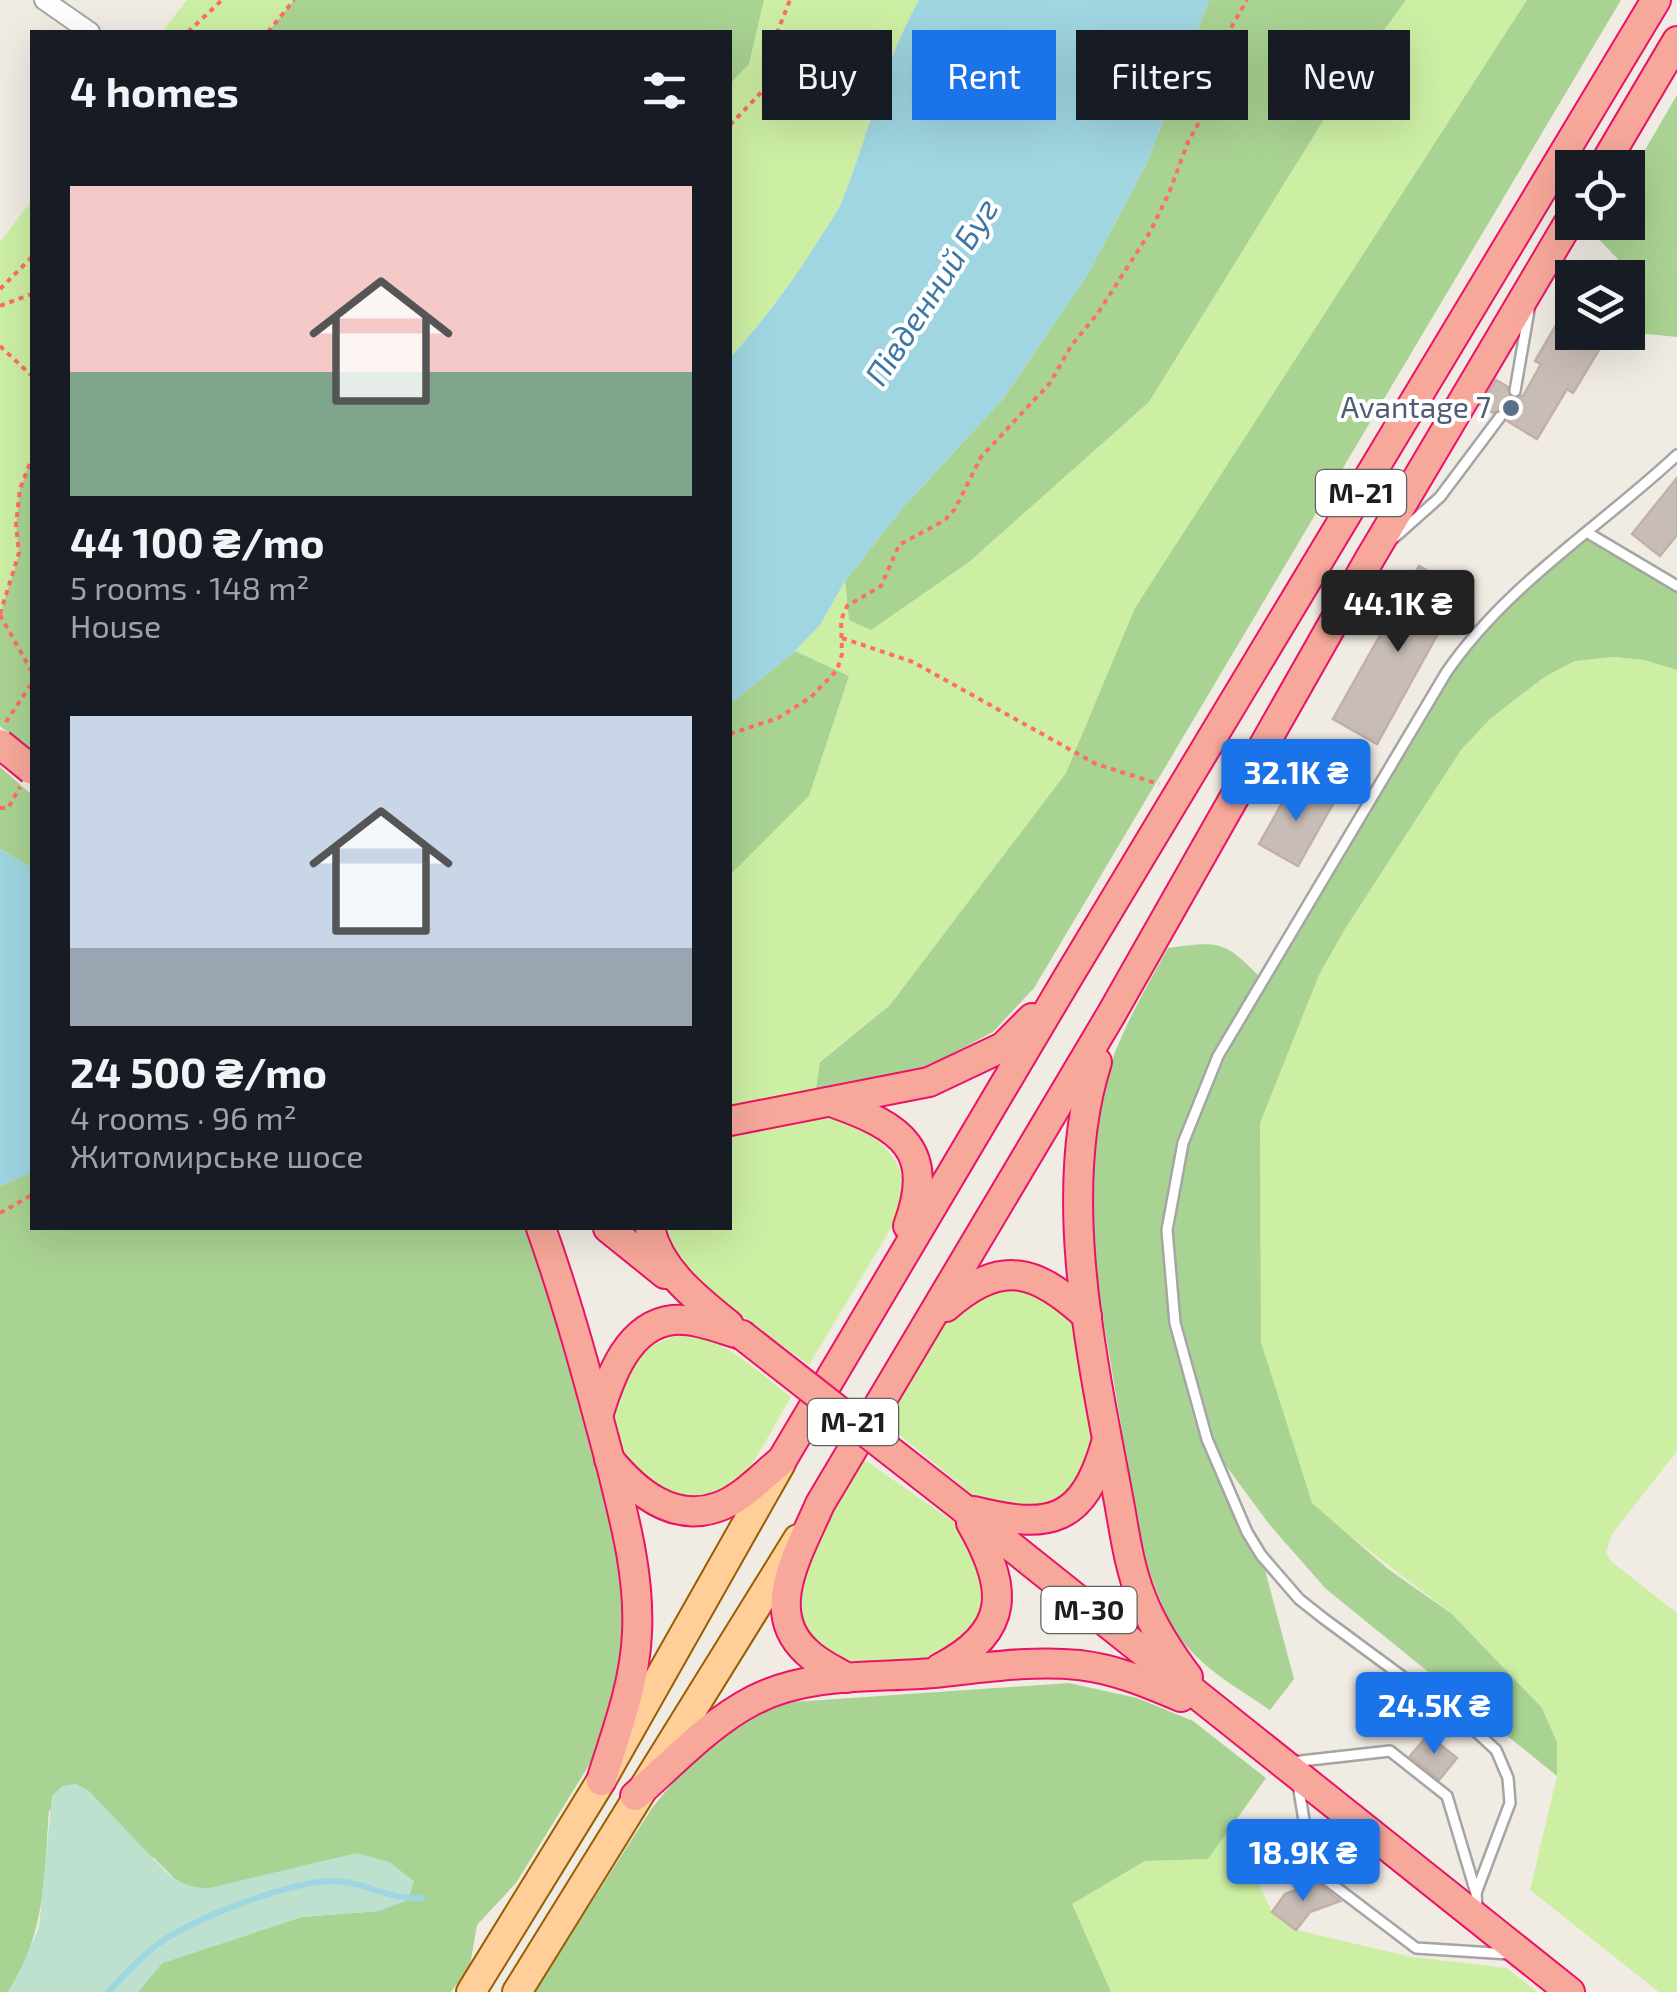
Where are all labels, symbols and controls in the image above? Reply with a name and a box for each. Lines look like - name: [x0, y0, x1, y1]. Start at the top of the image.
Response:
- chip: Buy: [762, 30, 892, 120]
- chip: Rent: [912, 30, 1056, 120]
- chip: Filters: [1076, 30, 1248, 120]
- chip: New: [1268, 30, 1410, 120]
- icon: filters: [637, 63, 692, 118]
- text: 4 homes: [70, 65, 239, 115]
- map controls: [1555, 150, 1645, 350]
- button: locate: [1555, 150, 1645, 240]
- water label: Південний Буг: [856, 190, 1005, 392]
- icon: home: [291, 251, 471, 431]
- button: layers: [1555, 260, 1645, 350]
- place label: Avantage 7: [1341, 388, 1491, 424]
- marker: Avantage 7: [1500, 397, 1522, 419]
- road number: М-21: [1316, 470, 1406, 516]
- text: 44 100 ₴/mo: [70, 516, 324, 566]
- text: 5 rooms · 148 m²: [70, 568, 309, 606]
- pin: 44.1K ₴: [1306, 570, 1490, 655]
- text: 44.1K ₴: [1343, 583, 1453, 621]
- text: House: [70, 606, 161, 644]
- pin: 32.1K ₴: [1204, 739, 1388, 824]
- text: 32.1K ₴: [1243, 752, 1349, 790]
- icon: home: [291, 781, 471, 961]
- text: 24 500 ₴/mo: [70, 1046, 327, 1096]
- text: 4 rooms · 96 m²: [70, 1098, 297, 1136]
- text: Житомирське шосе: [70, 1136, 363, 1174]
- road number: М-21: [808, 1399, 898, 1445]
- road number: М-30: [1042, 1587, 1136, 1633]
- pin: 24.5K ₴: [1342, 1672, 1526, 1757]
- text: 24.5K ₴: [1378, 1685, 1490, 1723]
- pin: 18.9K ₴: [1211, 1819, 1395, 1904]
- text: 18.9K ₴: [1249, 1832, 1357, 1870]

